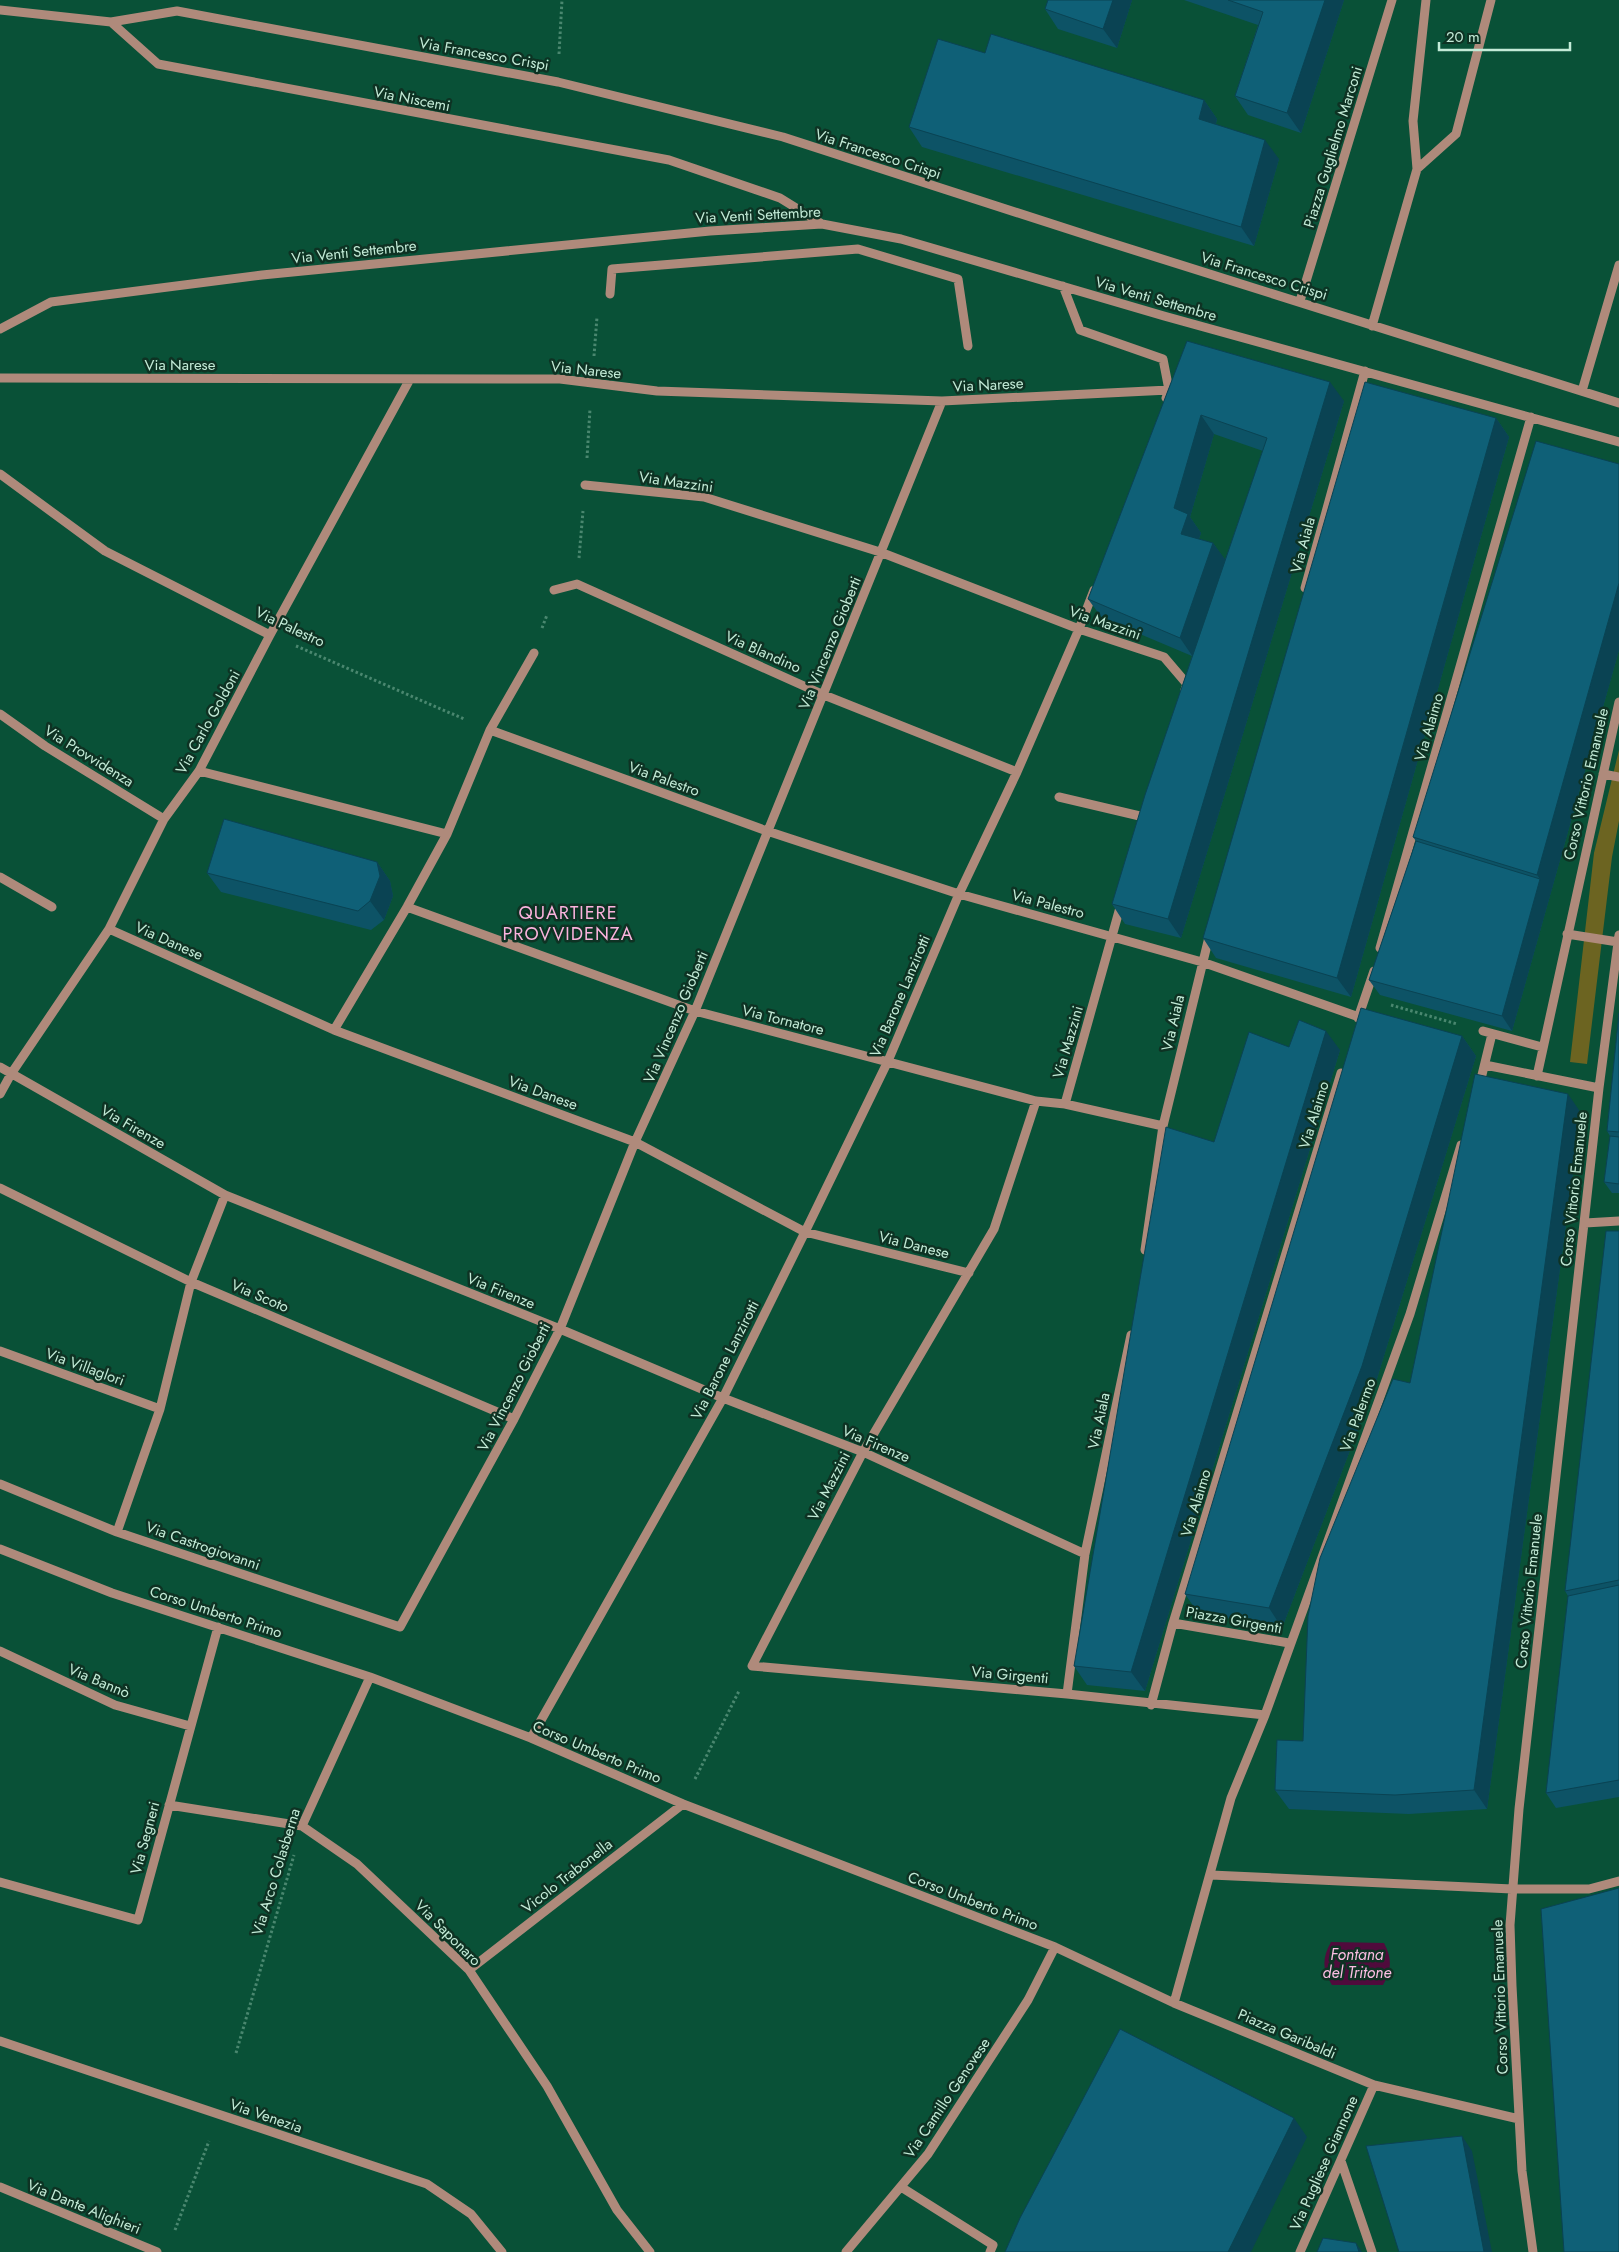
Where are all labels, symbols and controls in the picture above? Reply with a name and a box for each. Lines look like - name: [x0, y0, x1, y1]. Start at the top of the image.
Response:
- scale bar: [1439, 20, 1570, 52]
- text: 20 m: [1446, 26, 1480, 48]
- street label: Via Francesco Crispi: [417, 32, 551, 76]
- street label: Piazza Guglielmo Marconi: [1298, 64, 1368, 230]
- street label: Via Niscemi: [372, 81, 452, 117]
- street label: Via Francesco Crispi: [812, 123, 944, 185]
- street label: Via Venti Settembre: [695, 201, 822, 229]
- street label: Via Venti Settembre: [290, 234, 418, 270]
- street label: Via Francesco Crispi: [1198, 246, 1330, 306]
- street label: Via Venti Settembre: [1093, 271, 1220, 327]
- street label: Via Narese: [145, 354, 216, 376]
- street label: Via Narese: [550, 355, 623, 385]
- street label: Via Narese: [952, 372, 1024, 398]
- street label: Via Mazzini: [637, 466, 715, 498]
- street label: Via Aiala: [1285, 515, 1321, 575]
- street label: Via Vincenzo Gioberti: [793, 573, 867, 713]
- street label: Via Mazzini: [1066, 600, 1144, 646]
- street label: Via Palestro: [252, 601, 328, 653]
- street label: Via Blandino: [722, 625, 804, 679]
- street label: Via Carlo Goldoni: [170, 666, 246, 778]
- street label: Via Alaimo: [1409, 690, 1449, 764]
- street label: Corso Vittorio Emanuele: [1558, 706, 1614, 862]
- street label: Via Provvidenza: [40, 720, 138, 792]
- street label: Via Palestro: [625, 756, 703, 802]
- street label: Via Palestro: [1009, 884, 1087, 924]
- district label: QUARTIERE PROVVIDENZA: [502, 900, 634, 947]
- street label: Via Danese: [131, 916, 207, 966]
- street label: Via Barone Lanzirotti: [864, 931, 936, 1061]
- street label: Via Vincenzo Gioberti: [638, 947, 714, 1087]
- street label: Via Aiala: [1156, 993, 1190, 1053]
- street label: Via Tornatore: [740, 999, 827, 1041]
- street label: Via Mazzini: [1047, 1003, 1089, 1081]
- street label: Via Danese: [505, 1070, 581, 1116]
- street label: Via Alaimo: [1293, 1078, 1335, 1152]
- street label: Via Firenze: [96, 1100, 170, 1155]
- street label: Corso Vittorio Emanuele: [1555, 1110, 1593, 1267]
- street label: Via Danese: [876, 1226, 952, 1264]
- street label: Via Firenze: [464, 1267, 539, 1315]
- street label: Via Scoto: [228, 1274, 292, 1318]
- street label: Via Barone Lanzirotti: [685, 1297, 765, 1423]
- street label: Via Vincenzo Gioberti: [472, 1319, 556, 1455]
- street label: Via Villaglori: [42, 1343, 128, 1391]
- street label: Via Palermo: [1335, 1375, 1381, 1455]
- street label: Via Aiala: [1082, 1391, 1116, 1451]
- street label: Via Firenze: [839, 1420, 914, 1468]
- street label: Via Mazzini: [802, 1448, 856, 1524]
- street label: Via Alaimo: [1175, 1466, 1217, 1540]
- street label: Corso Vittorio Emanuele: [1510, 1512, 1548, 1669]
- street label: Via Castrogiovanni: [143, 1516, 263, 1576]
- street label: Corso Umberto Primo: [147, 1580, 285, 1644]
- street label: Piazza Girgenti: [1184, 1601, 1284, 1639]
- street label: Via Bannò: [65, 1658, 133, 1704]
- street label: Via Girgenti: [970, 1661, 1050, 1689]
- street label: Corso Umberto Primo: [529, 1715, 665, 1789]
- street label: Via Segneri: [125, 1799, 165, 1877]
- street label: Via Arco Colasberna: [246, 1806, 306, 1938]
- street label: Vicolo Trabonella: [517, 1833, 617, 1919]
- street label: Corso Umberto Primo: [905, 1866, 1041, 1936]
- street label: Via Saponaro: [410, 1895, 486, 1971]
- street label: Corso Vittorio Emanuele: [1486, 1919, 1514, 2075]
- water label: Fontana del Tritone: [1323, 1943, 1391, 1984]
- street label: Piazza Garibaldi: [1234, 2003, 1340, 2065]
- street label: Via Camillo Genovese: [898, 2033, 996, 2163]
- street label: Via Pugliese Giannone: [1284, 2092, 1364, 2234]
- street label: Via Venezia: [227, 2093, 305, 2139]
- street label: Via Dante Alighieri: [24, 2174, 144, 2240]

